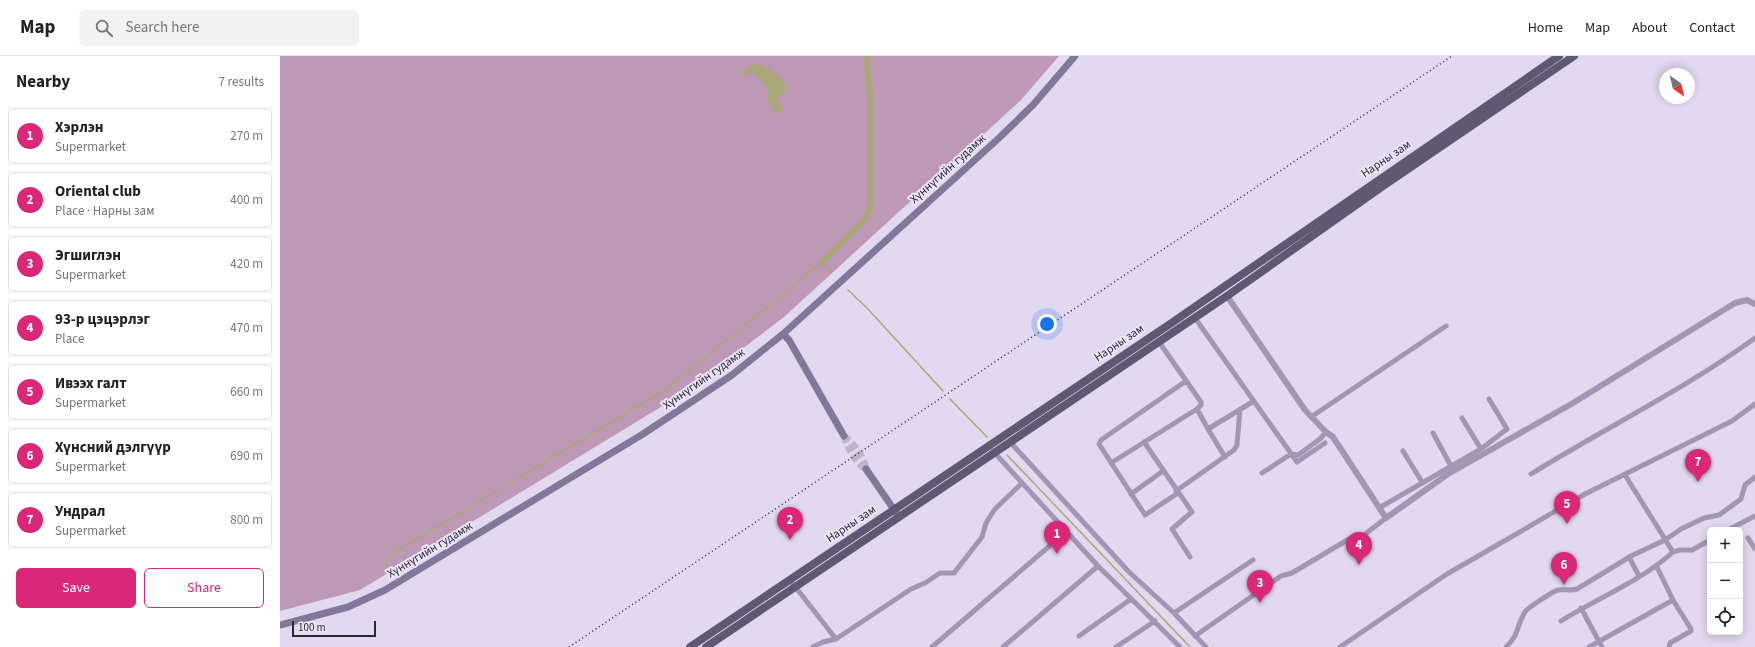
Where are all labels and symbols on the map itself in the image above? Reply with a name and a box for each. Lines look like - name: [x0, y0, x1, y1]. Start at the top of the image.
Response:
- north arrow: [1659, 68, 1695, 104]
- street label: Хүннүгийн гудамж: [906, 130, 990, 208]
- street label: Нарны зам: [1358, 136, 1414, 182]
- your location: [1037, 314, 1057, 334]
- street label: Нарны зам: [1091, 320, 1147, 366]
- street label: Хүннүгийн гудамж: [659, 344, 749, 414]
- pin: 7: [1685, 449, 1711, 482]
- pin: 5: [1554, 491, 1580, 524]
- street label: Нарны зам: [823, 501, 879, 547]
- pin: 2: [777, 507, 803, 540]
- street label: Хүннүгийн гудамж: [384, 517, 477, 582]
- pin: 1: [1044, 521, 1070, 554]
- pin: 4: [1346, 532, 1372, 565]
- pin: 6: [1551, 552, 1577, 585]
- pin: 3: [1247, 570, 1273, 603]
- scale bar: [292, 619, 376, 638]

